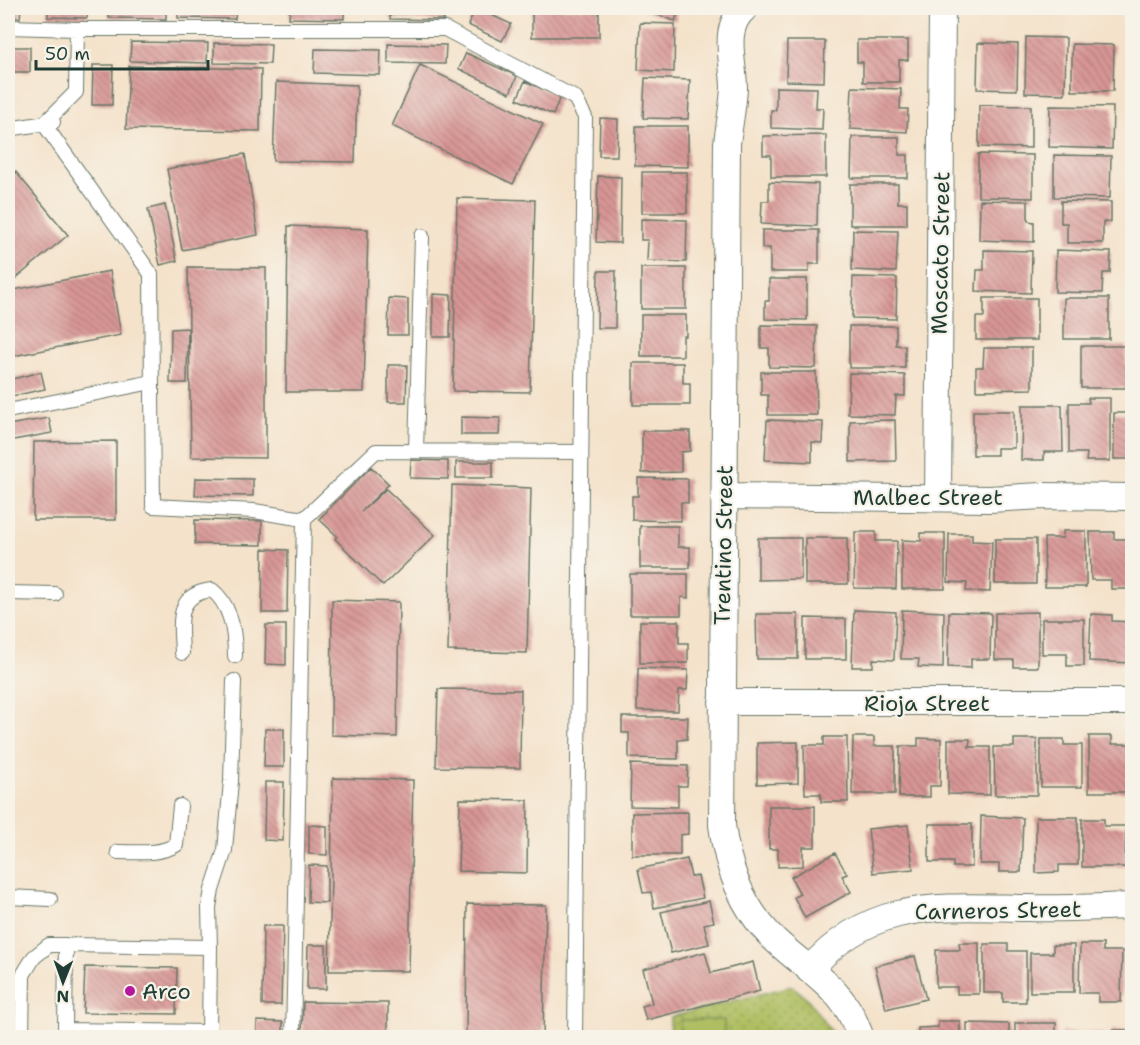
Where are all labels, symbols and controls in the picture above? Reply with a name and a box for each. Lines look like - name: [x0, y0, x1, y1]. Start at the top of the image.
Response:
- scale bar: [36, 33, 208, 71]
- text: 50 m: [45, 42, 90, 66]
- street label: Moscato Street: [925, 171, 956, 335]
- street label: Trentino Street: [708, 465, 739, 625]
- street label: Malbec Street: [853, 483, 1003, 512]
- street label: Rioja Street: [864, 689, 990, 718]
- street label: Carneros Street: [914, 895, 1082, 926]
- north arrow: [33, 952, 93, 1012]
- place label: Arco: [142, 977, 191, 1006]
- marker: Arco: [123, 984, 137, 998]
- text: N: [56, 986, 69, 1007]

